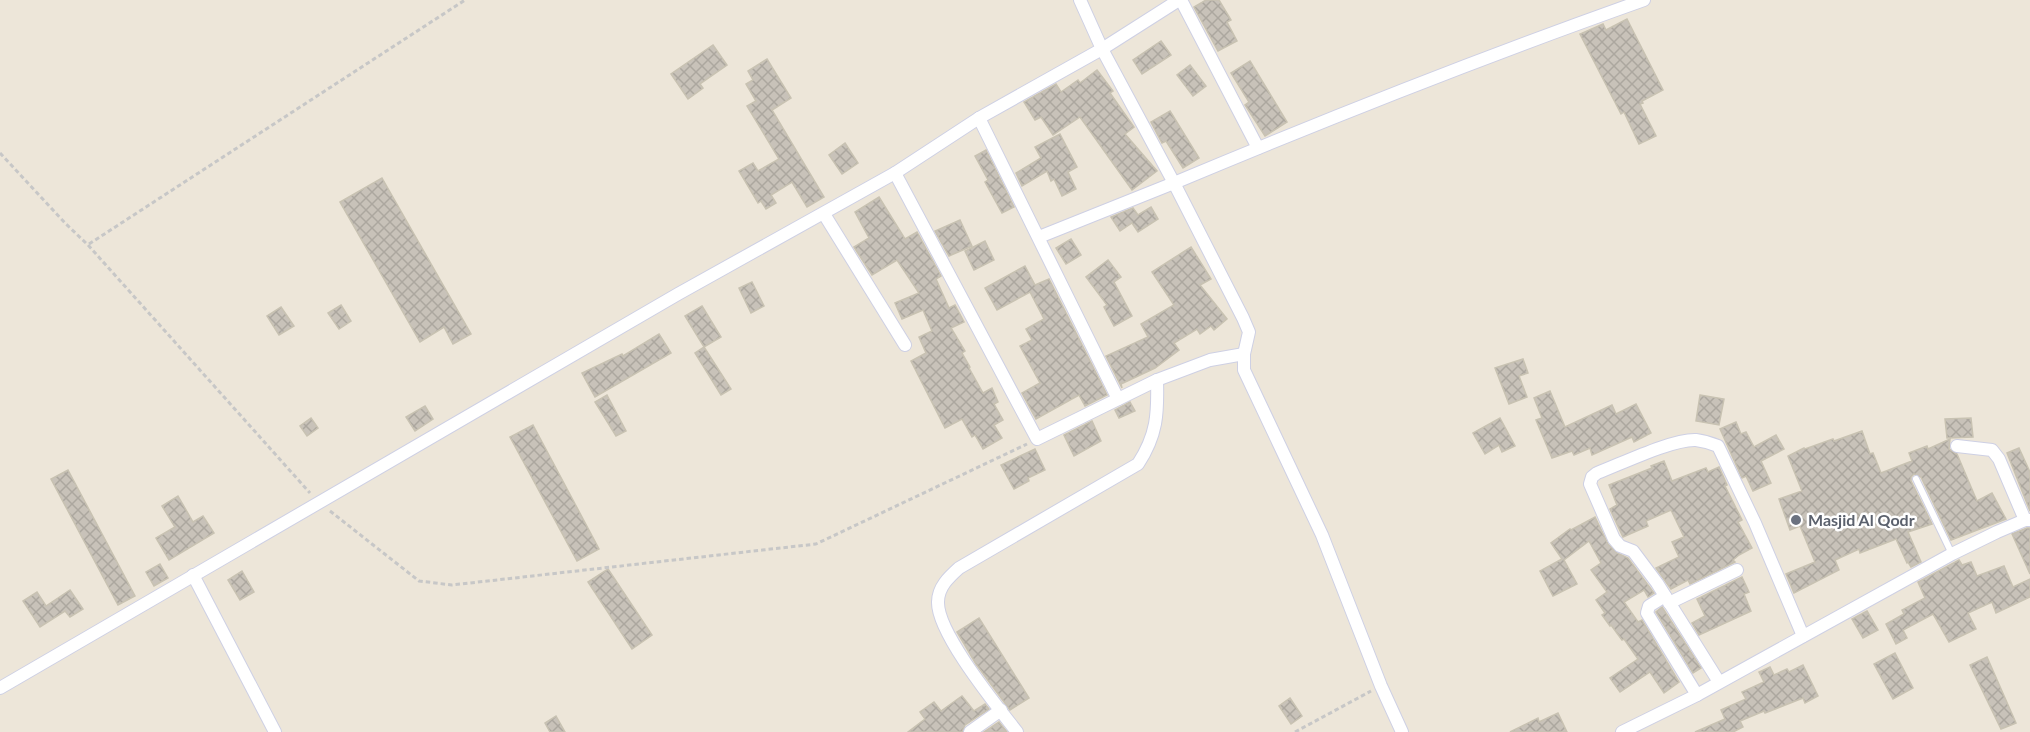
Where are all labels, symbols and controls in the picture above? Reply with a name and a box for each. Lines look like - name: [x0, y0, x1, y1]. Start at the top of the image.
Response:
- place label: Masjid Al Qodr: [1808, 510, 1915, 529]
- marker: Masjid Al Qodr: [1789, 513, 1803, 527]

